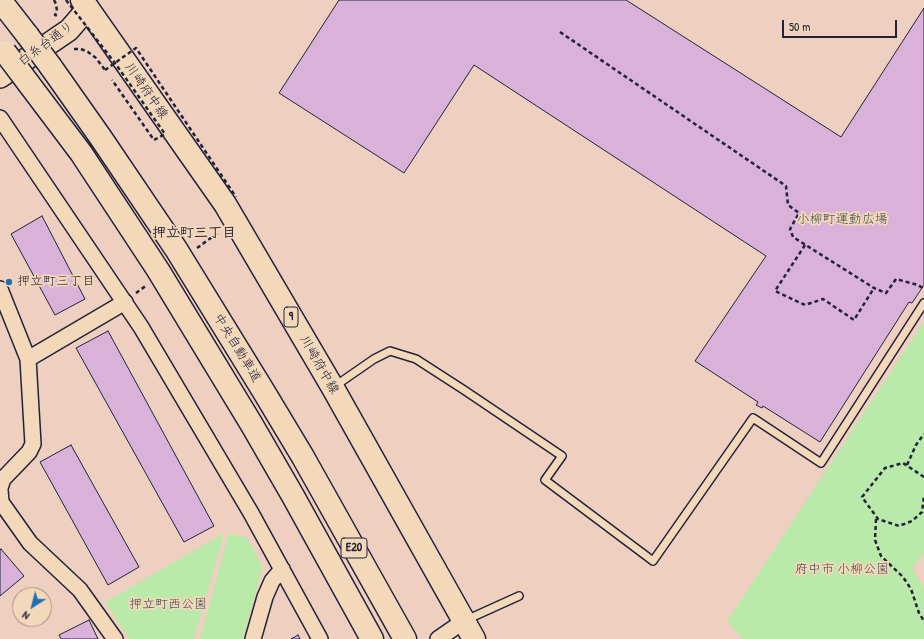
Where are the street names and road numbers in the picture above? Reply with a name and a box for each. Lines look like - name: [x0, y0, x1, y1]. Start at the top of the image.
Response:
- street label: 白糸台通り: [15, 19, 77, 69]
- street label: 川崎府中線: [121, 60, 171, 122]
- road number: 9: [284, 307, 298, 327]
- street label: 中央自動車道: [210, 311, 264, 385]
- street label: 川崎府中線: [296, 333, 342, 397]
- road number: E20: [341, 538, 367, 558]

